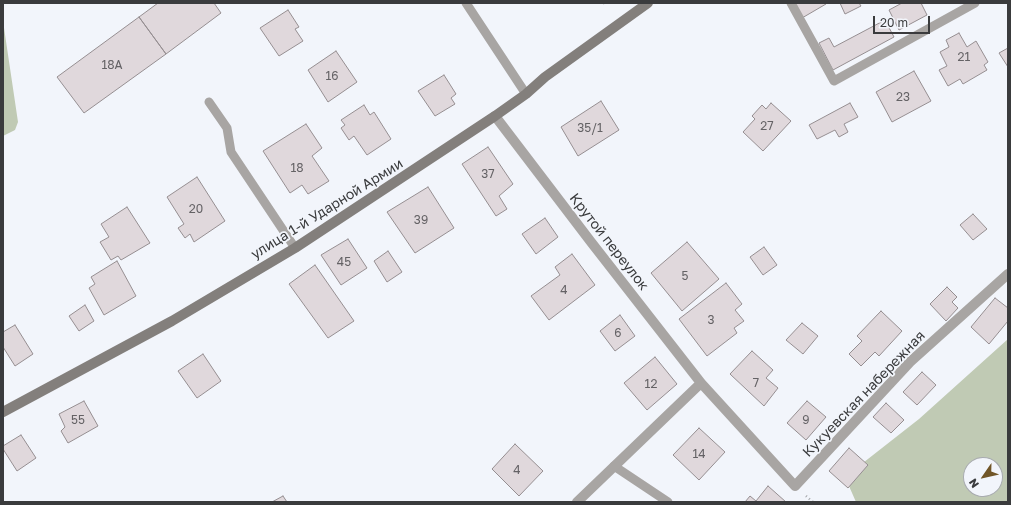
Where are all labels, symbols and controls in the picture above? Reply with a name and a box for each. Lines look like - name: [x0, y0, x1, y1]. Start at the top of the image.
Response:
- scale bar: [875, 8, 932, 34]
- text: 20 m: [880, 15, 908, 30]
- house number: 21: [958, 50, 970, 64]
- house number: 18А: [101, 58, 123, 72]
- house number: 16: [325, 69, 339, 83]
- house number: 23: [896, 90, 910, 104]
- house number: 27: [760, 119, 774, 133]
- house number: 35/1: [577, 121, 603, 135]
- street label: улица 1-й Ударной Армии: [248, 155, 406, 263]
- house number: 18: [290, 161, 304, 175]
- house number: 37: [481, 167, 495, 181]
- street label: Крутой переулок: [566, 190, 652, 294]
- house number: 20: [189, 202, 203, 216]
- house number: 39: [414, 213, 428, 227]
- house number: 45: [337, 255, 351, 269]
- house number: 5: [682, 269, 688, 283]
- house number: 4: [560, 283, 568, 297]
- house number: 3: [707, 313, 715, 327]
- house number: 6: [614, 326, 622, 340]
- street label: Кукуевская набережная: [799, 327, 929, 461]
- house number: 7: [753, 376, 759, 390]
- house number: 12: [645, 377, 657, 391]
- house number: 55: [71, 413, 85, 427]
- house number: 9: [802, 413, 810, 427]
- house number: 14: [692, 447, 706, 461]
- north arrow: [963, 457, 1003, 497]
- house number: 4: [513, 463, 521, 477]
- text: N: [966, 476, 981, 491]

